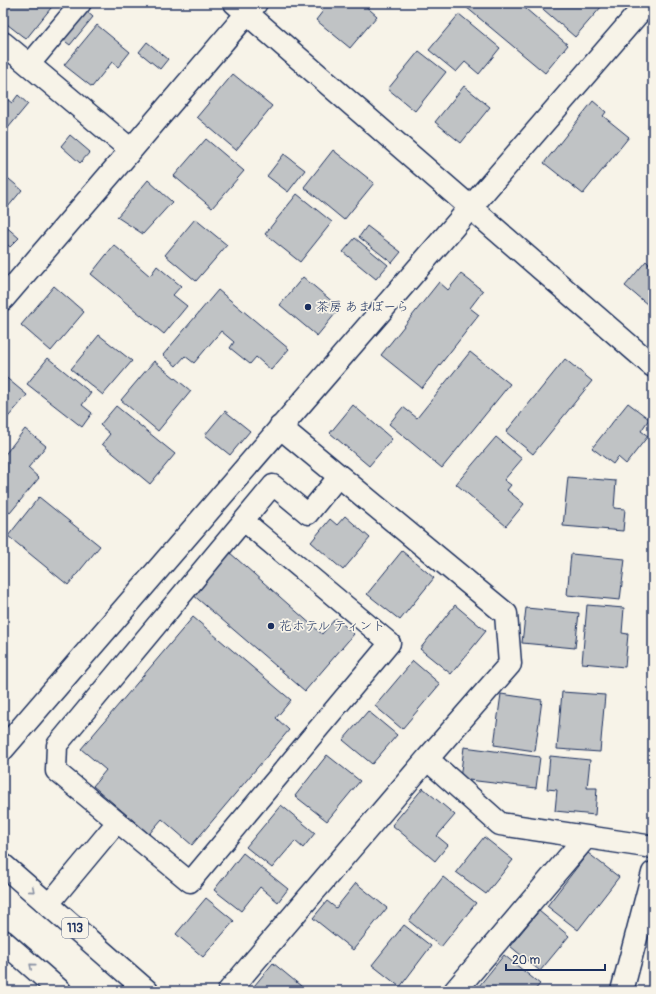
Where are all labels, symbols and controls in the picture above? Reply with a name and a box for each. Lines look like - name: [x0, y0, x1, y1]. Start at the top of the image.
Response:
- place label: 茶房 あまぽーら: [316, 299, 409, 315]
- marker: 茶房 あまぽーら: [303, 302, 313, 312]
- place label: 花ホテル ティント: [279, 618, 385, 634]
- marker: 花ホテル ティント: [266, 621, 276, 631]
- one-way arrow: [28, 886, 35, 893]
- road number: 113: [62, 918, 88, 938]
- scale bar: [506, 946, 605, 972]
- text: 20 m: [512, 953, 541, 968]
- one-way arrow: [29, 964, 36, 971]

